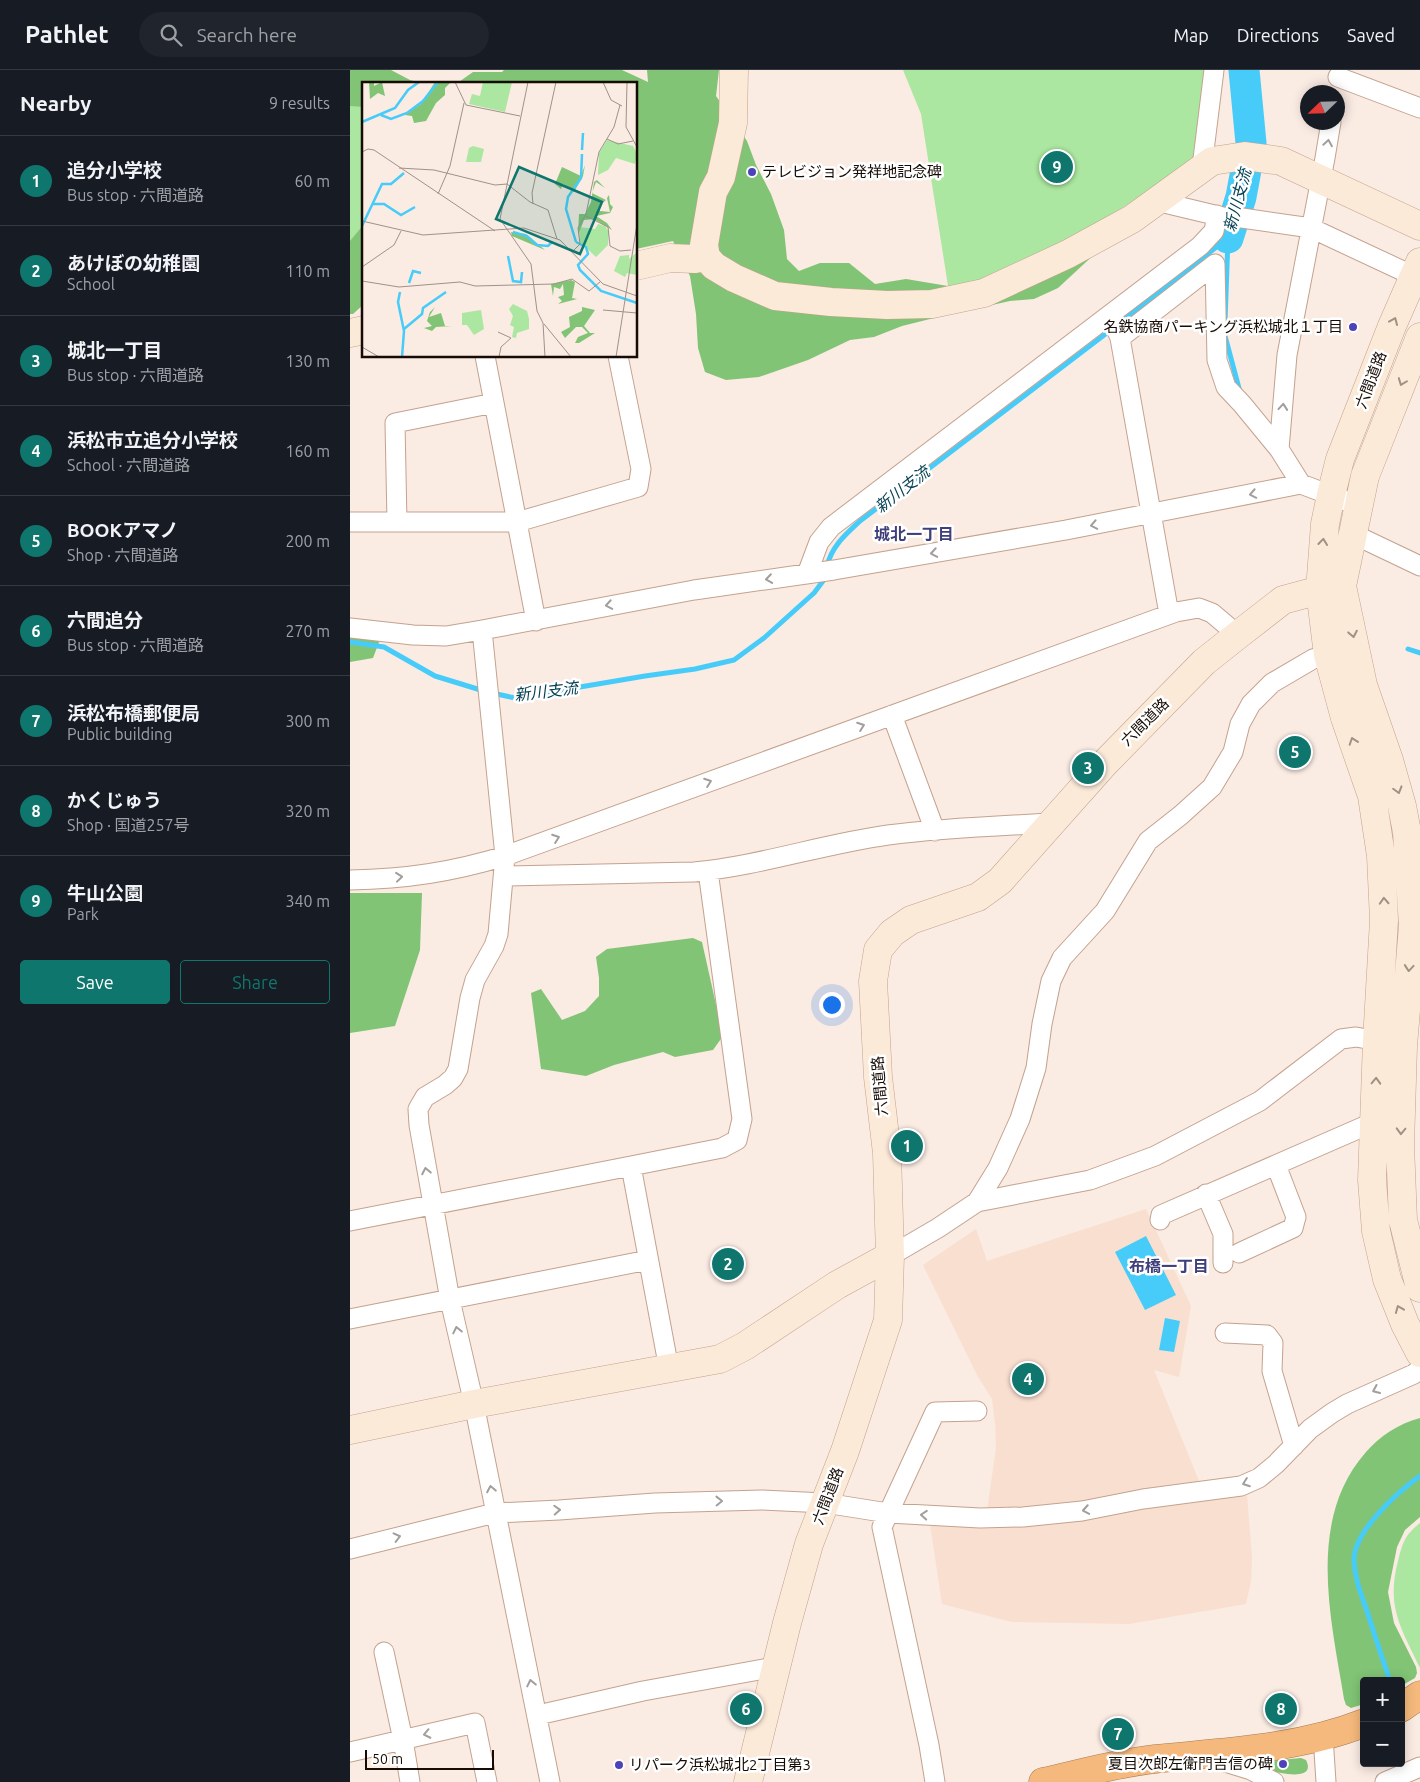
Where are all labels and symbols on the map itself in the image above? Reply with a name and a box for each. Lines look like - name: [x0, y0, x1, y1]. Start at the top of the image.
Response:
- inset map: [362, 82, 638, 358]
- north arrow: [1300, 85, 1345, 130]
- one-way arrow: [1322, 139, 1332, 147]
- pin: 9: [1041, 148, 1073, 186]
- place label: テレビジョン発祥地記念碑: [762, 163, 942, 180]
- water label: 新川支流: [1220, 164, 1255, 233]
- marker: テレビジョン発祥地記念碑: [746, 166, 758, 178]
- one-way arrow: [1388, 317, 1399, 326]
- place label: 名鉄協商パーキング浜松城北１丁目: [1103, 318, 1343, 335]
- marker: 名鉄協商パーキング浜松城北１丁目: [1347, 321, 1359, 333]
- street label: 六間道路: [1352, 349, 1389, 411]
- one-way arrow: [1397, 377, 1407, 385]
- one-way arrow: [1277, 402, 1288, 410]
- water label: 新川支流: [871, 460, 935, 516]
- one-way arrow: [1249, 488, 1258, 498]
- one-way arrow: [1089, 519, 1098, 529]
- district label: 城北一丁目: [874, 525, 954, 543]
- one-way arrow: [1317, 537, 1328, 545]
- one-way arrow: [929, 547, 938, 557]
- one-way arrow: [765, 574, 774, 584]
- one-way arrow: [604, 600, 613, 610]
- one-way arrow: [1347, 630, 1357, 638]
- water label: 新川支流: [513, 678, 582, 704]
- street label: 六間道路: [1117, 694, 1172, 749]
- one-way arrow: [856, 722, 865, 732]
- pin: 5: [1279, 733, 1311, 771]
- one-way arrow: [1349, 737, 1359, 746]
- pin: 3: [1072, 749, 1104, 787]
- one-way arrow: [703, 778, 712, 788]
- one-way arrow: [1392, 785, 1402, 793]
- one-way arrow: [551, 834, 559, 844]
- one-way arrow: [395, 872, 403, 883]
- one-way arrow: [1378, 897, 1389, 905]
- one-way arrow: [1404, 965, 1415, 973]
- your location: [819, 992, 845, 1018]
- street label: 六間道路: [868, 1055, 891, 1117]
- one-way arrow: [1370, 1076, 1381, 1084]
- pin: 1: [891, 1127, 923, 1165]
- one-way arrow: [1396, 1127, 1406, 1135]
- one-way arrow: [422, 1166, 432, 1175]
- pin: 2: [712, 1245, 744, 1283]
- district label: 布橋一丁目: [1129, 1257, 1209, 1275]
- one-way arrow: [1395, 1305, 1406, 1314]
- one-way arrow: [452, 1326, 463, 1335]
- pin: 4: [1012, 1360, 1044, 1398]
- one-way arrow: [1372, 1384, 1381, 1395]
- street label: 六間道路: [809, 1465, 846, 1527]
- one-way arrow: [1242, 1477, 1251, 1487]
- one-way arrow: [486, 1485, 496, 1494]
- one-way arrow: [716, 1496, 723, 1506]
- one-way arrow: [1081, 1504, 1090, 1514]
- one-way arrow: [553, 1505, 561, 1516]
- one-way arrow: [919, 1510, 927, 1521]
- one-way arrow: [393, 1532, 402, 1543]
- one-way arrow: [526, 1678, 537, 1687]
- pin: 6: [730, 1690, 762, 1728]
- pin: 8: [1265, 1690, 1297, 1728]
- pin: 7: [1102, 1715, 1134, 1753]
- one-way arrow: [423, 1728, 432, 1739]
- scale bar: [365, 1747, 494, 1770]
- place label: 夏目次郎左衛門吉信の碑: [1108, 1755, 1273, 1772]
- place label: リパーク浜松城北2丁目第3: [629, 1756, 811, 1773]
- marker: 夏目次郎左衛門吉信の碑: [1277, 1758, 1289, 1770]
- marker: リパーク浜松城北2丁目第3: [613, 1759, 625, 1771]

